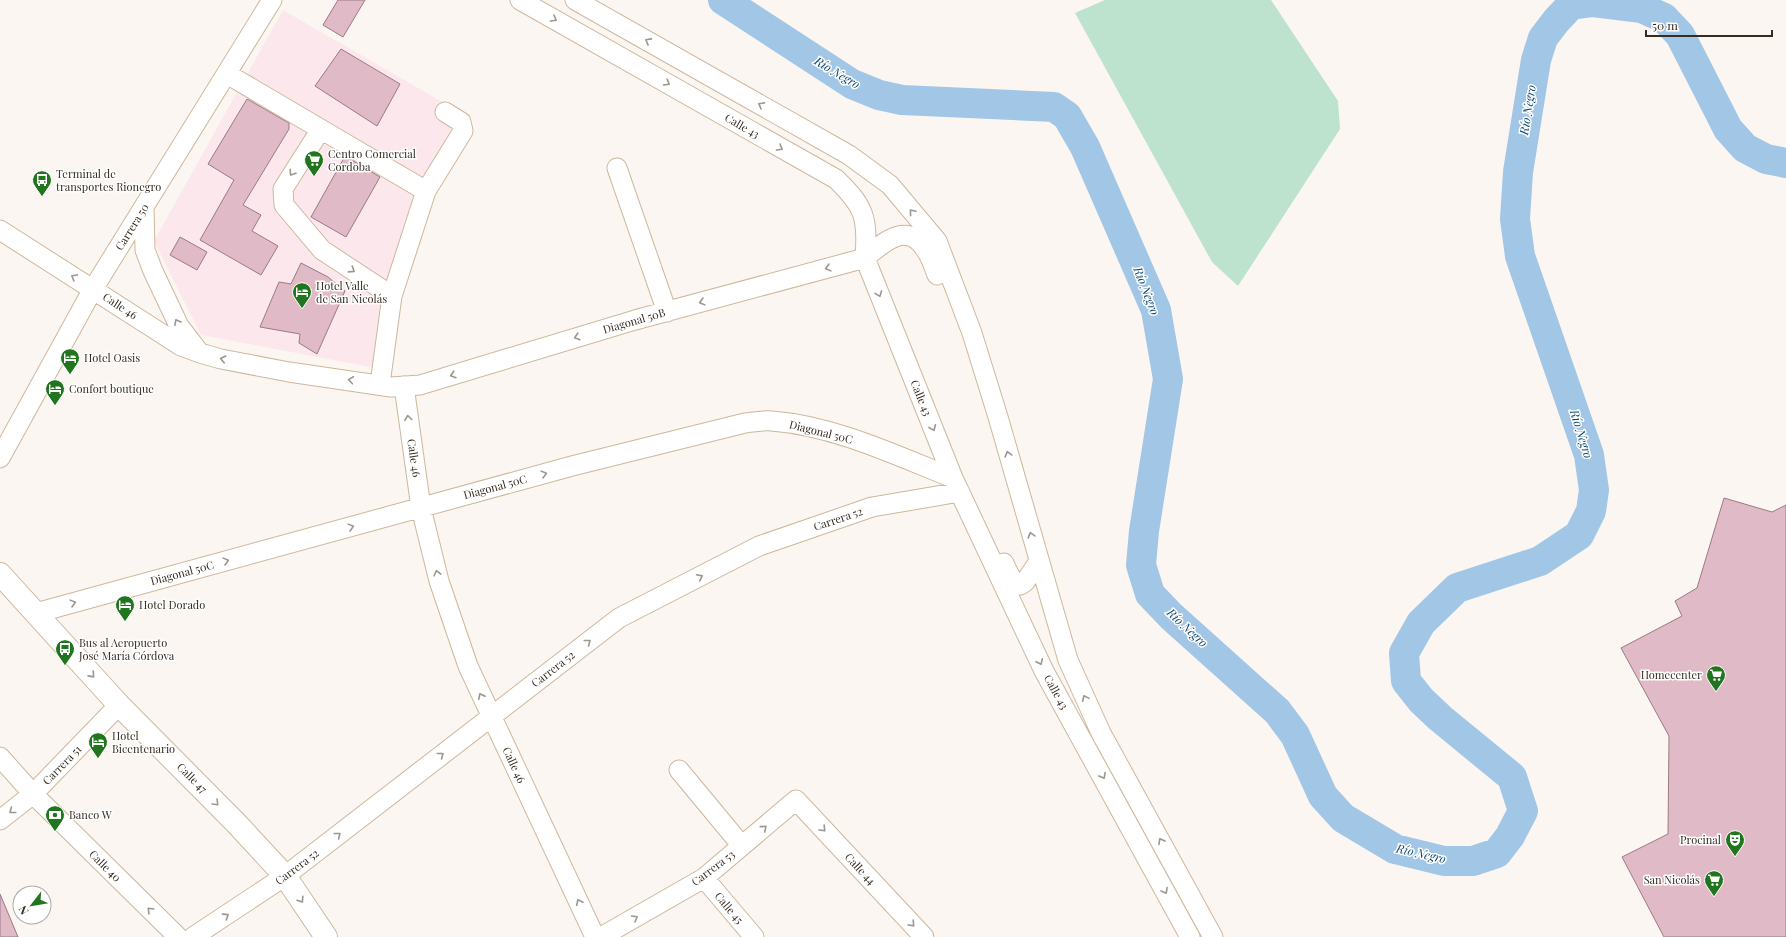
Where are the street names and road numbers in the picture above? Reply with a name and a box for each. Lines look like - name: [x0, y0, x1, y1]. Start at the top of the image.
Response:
- street label: Calle 43: [722, 110, 762, 141]
- street label: Carrera 50: [111, 200, 152, 253]
- street label: Calle 46: [100, 289, 141, 322]
- street label: Diagonal 50B: [601, 304, 667, 337]
- street label: Calle 43: [907, 378, 935, 418]
- street label: Diagonal 50C: [788, 416, 854, 447]
- street label: Calle 46: [404, 438, 425, 478]
- street label: Diagonal 50C: [462, 471, 528, 502]
- street label: Carrera 52: [811, 503, 864, 534]
- street label: Diagonal 50C: [149, 557, 215, 588]
- street label: Carrera 52: [528, 647, 577, 690]
- street label: Calle 43: [1041, 672, 1072, 712]
- street label: Carrera 51: [39, 742, 84, 788]
- street label: Calle 46: [500, 744, 529, 786]
- street label: Calle 47: [174, 759, 211, 796]
- street label: Carrera 52: [272, 845, 322, 888]
- street label: Calle 40: [86, 846, 125, 885]
- street label: Carrera 53: [688, 846, 737, 889]
- street label: Calle 44: [842, 850, 879, 888]
- street label: Calle 45: [712, 889, 747, 927]

